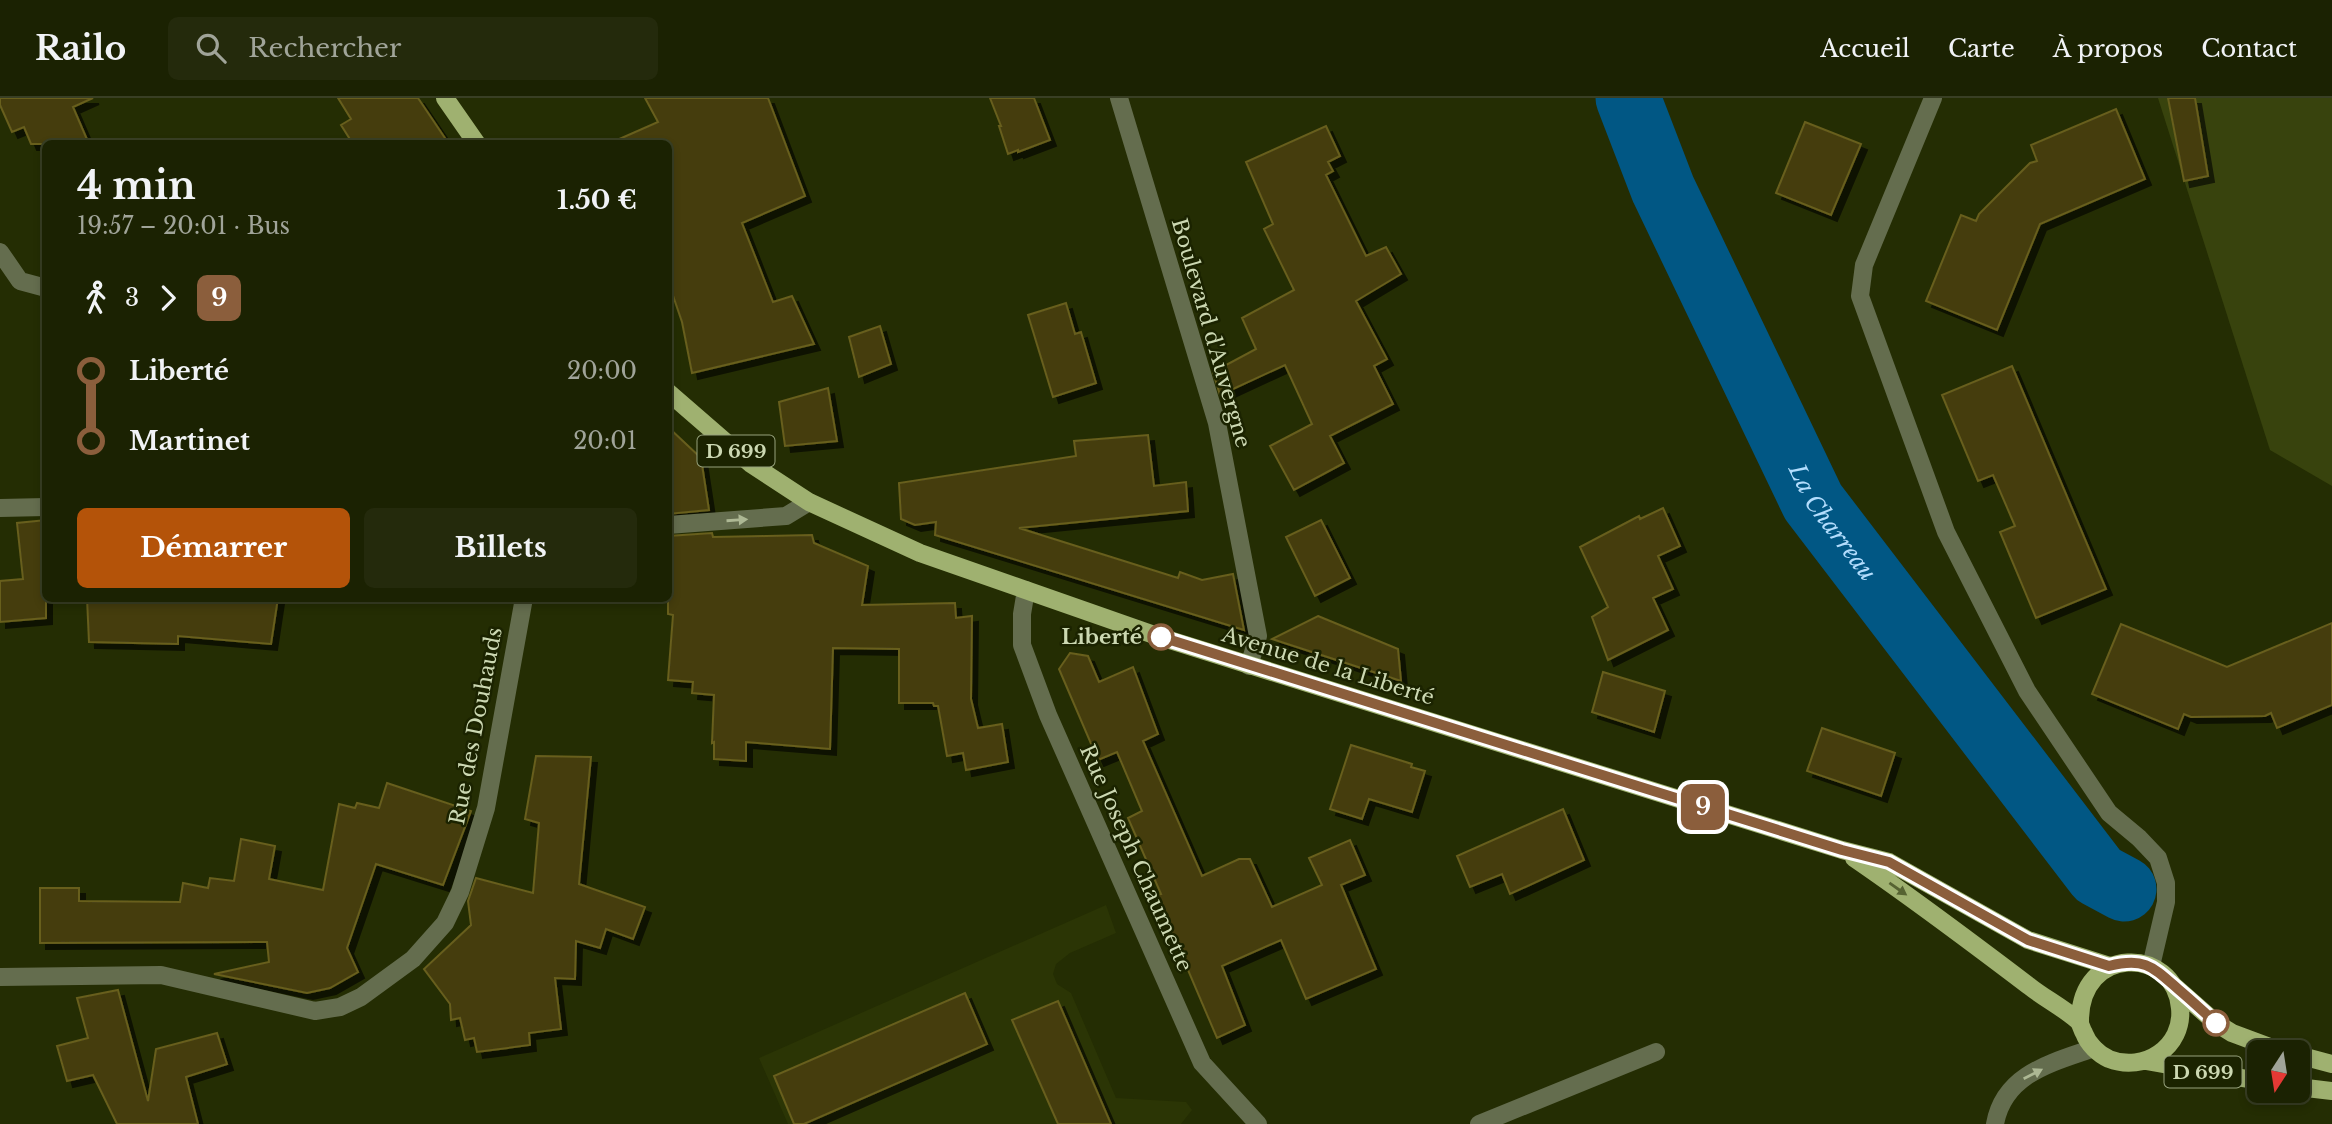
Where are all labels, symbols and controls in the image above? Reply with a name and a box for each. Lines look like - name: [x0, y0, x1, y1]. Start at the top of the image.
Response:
- search box: [168, 17, 658, 80]
- text: Railo: [35, 28, 126, 69]
- icon: search: [192, 29, 230, 67]
- text: Rechercher: [248, 32, 401, 64]
- text: Accueil: [1820, 34, 1910, 63]
- text: Carte: [1948, 34, 2015, 63]
- text: À propos: [2053, 34, 2163, 63]
- text: Contact: [2201, 34, 2297, 63]
- text: 4 min: [77, 162, 196, 209]
- text: 1.50 €: [557, 184, 637, 216]
- text: 19:57 – 20:01 · Bus: [77, 212, 290, 240]
- street label: Boulevard d'Auvergne: [1166, 215, 1256, 451]
- icon: walk: [77, 279, 115, 317]
- icon: forward: [149, 279, 187, 317]
- text: 9: [211, 283, 227, 312]
- text: 3: [125, 284, 139, 312]
- text: Liberté: [129, 355, 229, 387]
- text: 20:00: [567, 357, 637, 385]
- text: Martinet: [129, 425, 250, 457]
- text: 20:01: [573, 427, 637, 455]
- road number: D 699: [698, 436, 774, 466]
- water label: La Charreau: [1782, 458, 1882, 586]
- button: Démarrer: [77, 508, 350, 588]
- button: Billets: [364, 508, 637, 588]
- one-way arrow: [726, 514, 748, 525]
- street label: Avenue de la Liberté: [1218, 621, 1437, 711]
- place label: Liberté: [1061, 624, 1142, 650]
- marker: Liberté: [1148, 624, 1174, 650]
- street label: Rue des Douhauds: [444, 625, 508, 827]
- street label: Rue Joseph Chaumette: [1074, 740, 1198, 976]
- line badge: 9: [1680, 784, 1726, 830]
- text: 9: [1695, 792, 1711, 821]
- one-way arrow: [1889, 882, 1907, 896]
- unlabelled marker: [2203, 1010, 2229, 1036]
- north arrow: [2247, 1040, 2310, 1102]
- map controls: [2247, 1040, 2310, 1103]
- road number: D 699: [2164, 1056, 2242, 1088]
- one-way arrow: [2023, 1068, 2043, 1080]

